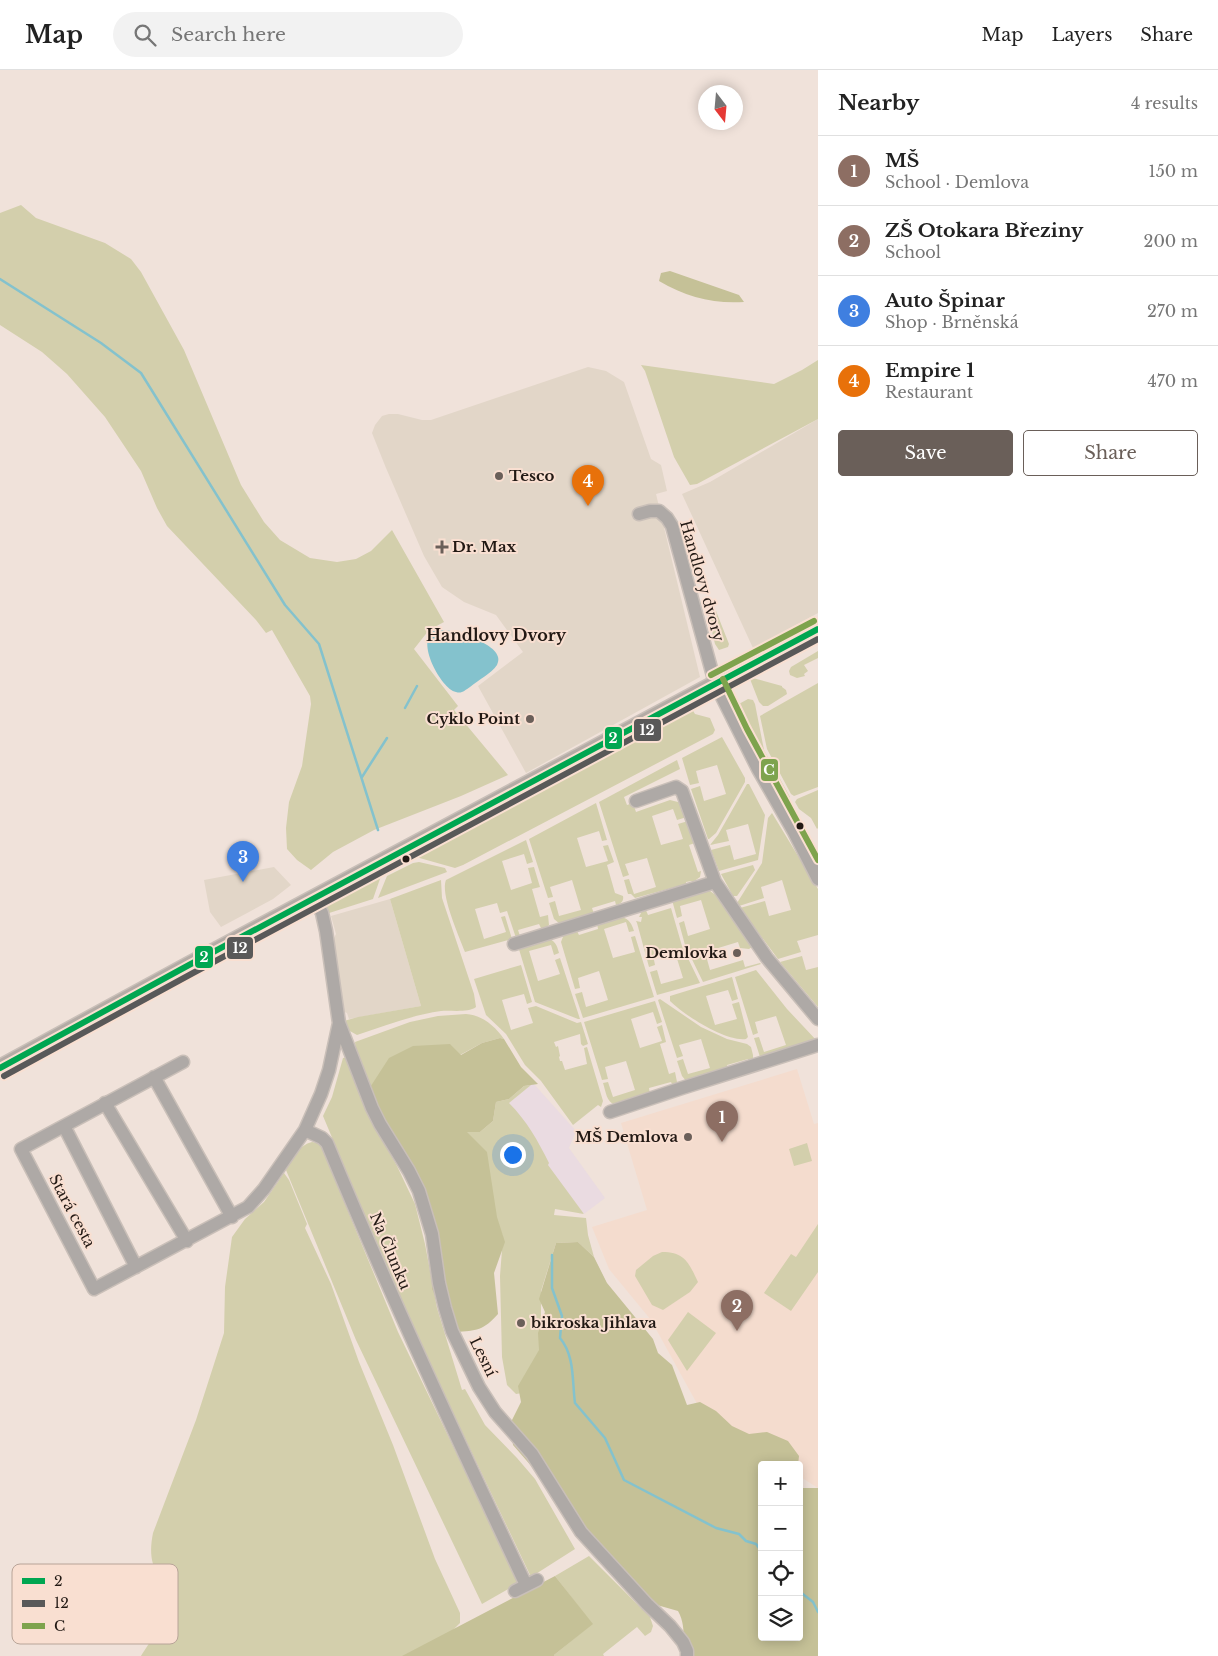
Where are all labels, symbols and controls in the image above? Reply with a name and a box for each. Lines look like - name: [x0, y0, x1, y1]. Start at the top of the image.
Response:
- search box: [113, 12, 463, 57]
- text: Map: [25, 20, 83, 49]
- icon: search: [131, 21, 159, 49]
- text: Search here: [171, 23, 286, 46]
- text: Map: [982, 24, 1023, 46]
- text: Layers: [1051, 24, 1112, 46]
- text: Share: [1140, 24, 1193, 46]
- north arrow: [698, 85, 743, 130]
- text: Nearby: [838, 90, 919, 116]
- text: 4 results: [1131, 93, 1198, 113]
- text: MŠ: [885, 149, 919, 172]
- text: 1: [851, 161, 857, 181]
- text: 150 m: [1149, 161, 1198, 181]
- text: School · Demlova: [885, 172, 1029, 192]
- text: ZŠ Otokara Březiny: [885, 219, 1083, 242]
- text: 2: [849, 231, 859, 251]
- text: 200 m: [1144, 231, 1198, 251]
- text: School: [885, 242, 941, 262]
- text: Auto Špinar: [885, 289, 1005, 312]
- text: 3: [849, 301, 859, 321]
- text: 270 m: [1147, 301, 1198, 321]
- text: Shop · Brněnská: [885, 312, 1019, 332]
- text: Empire 1: [885, 359, 974, 382]
- text: 4: [849, 371, 859, 391]
- text: 470 m: [1147, 371, 1198, 391]
- text: Restaurant: [885, 382, 973, 402]
- button: Save: [838, 430, 1013, 476]
- button: Share: [1023, 430, 1198, 476]
- pin: 4: [572, 465, 604, 506]
- place label: Tesco: [509, 466, 554, 485]
- marker: Tesco: [493, 470, 505, 482]
- street label: Handlovy dvory: [676, 518, 729, 644]
- place label: Dr. Max: [452, 537, 517, 556]
- marker: Dr. Max: [436, 541, 448, 553]
- district label: Handlovy Dvory: [426, 625, 567, 645]
- place label: Cyklo Point: [427, 709, 520, 728]
- marker: Cyklo Point: [524, 713, 536, 725]
- line badge: 12: [633, 718, 662, 742]
- text: 12: [639, 721, 655, 739]
- line badge: 2: [604, 726, 623, 750]
- text: 2: [608, 729, 618, 747]
- line badge: C: [760, 758, 779, 782]
- text: C: [763, 761, 775, 779]
- unlabelled marker: [795, 821, 805, 831]
- pin: 3: [227, 841, 259, 882]
- unlabelled marker: [401, 854, 411, 864]
- line badge: 12: [226, 936, 254, 960]
- text: 12: [232, 939, 248, 957]
- place label: Demlovka: [645, 943, 727, 962]
- line badge: 2: [194, 945, 214, 969]
- marker: Demlovka: [731, 947, 743, 959]
- text: 2: [199, 948, 209, 966]
- pin: 1: [706, 1101, 738, 1142]
- place label: MŠ Demlova: [575, 1127, 678, 1146]
- marker: MŠ Demlova: [682, 1131, 694, 1143]
- your location: [500, 1142, 526, 1168]
- street label: Stará cesta: [45, 1171, 100, 1251]
- street label: Na Člunku: [366, 1209, 415, 1292]
- pin: 2: [721, 1290, 753, 1331]
- place label: bikroska Jihlava: [530, 1313, 657, 1332]
- marker: bikroska Jihlava: [515, 1317, 527, 1329]
- street label: Lesní: [466, 1334, 502, 1381]
- map controls: [758, 1461, 803, 1641]
- button: +: [758, 1461, 803, 1506]
- button: −: [758, 1506, 803, 1551]
- button: locate: [758, 1551, 803, 1596]
- legend: [12, 1564, 178, 1644]
- text: 2: [54, 1572, 63, 1590]
- text: 12: [54, 1594, 69, 1612]
- button: layers: [758, 1596, 803, 1641]
- text: C: [54, 1617, 65, 1635]

